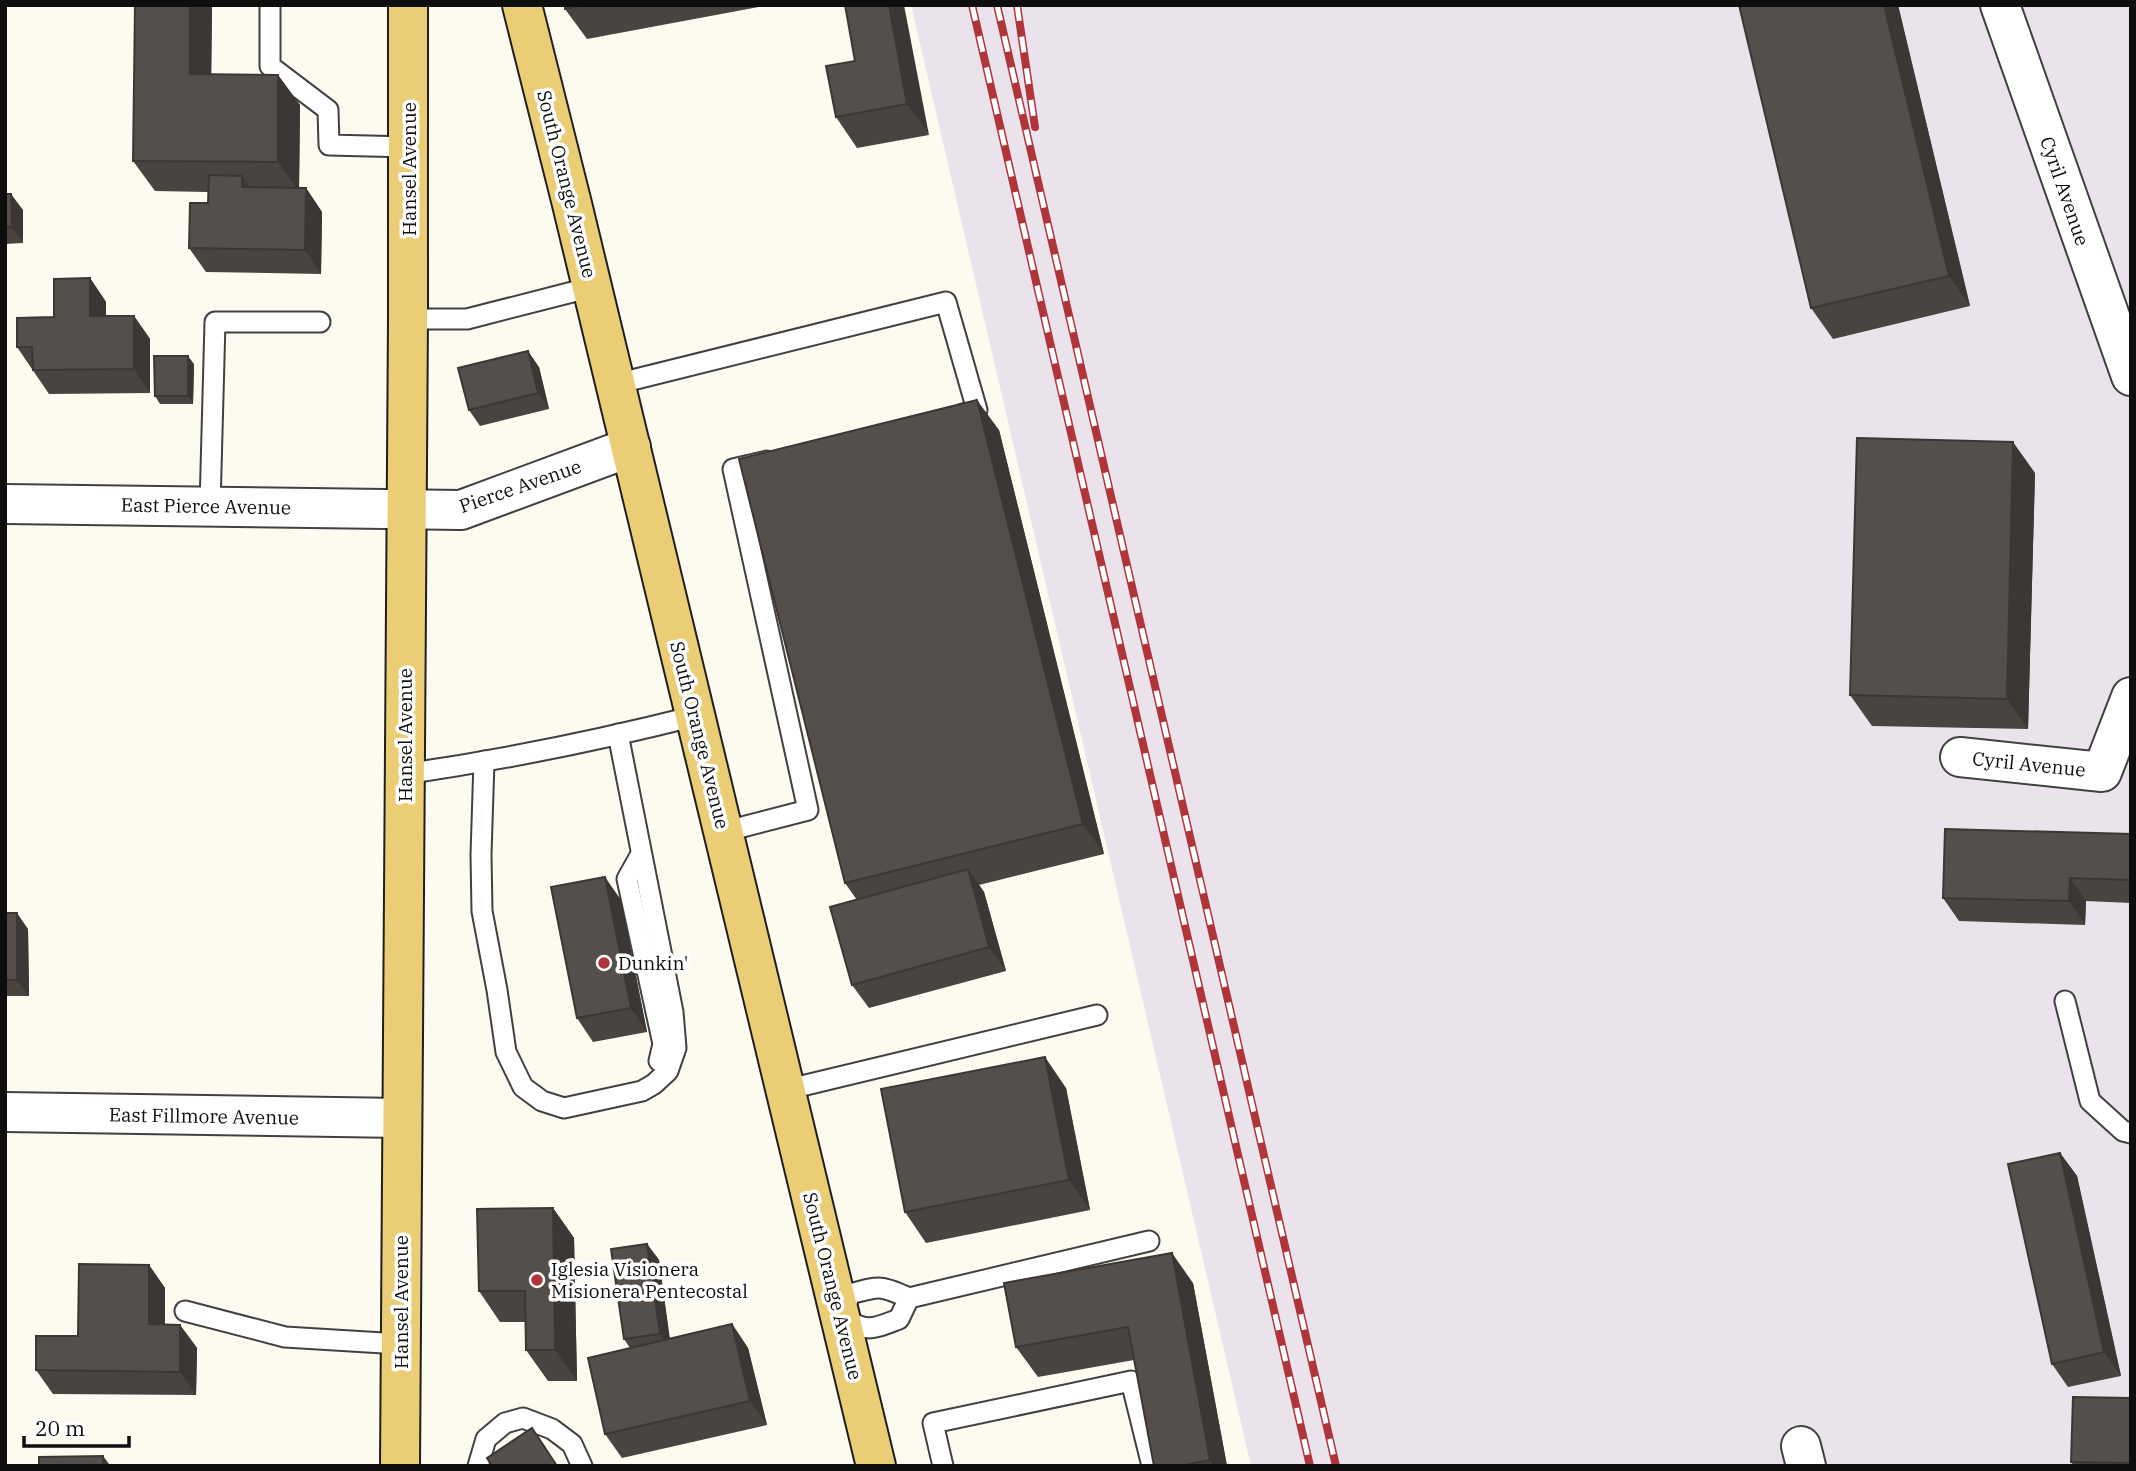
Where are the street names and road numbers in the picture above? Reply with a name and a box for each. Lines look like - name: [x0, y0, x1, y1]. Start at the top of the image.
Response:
- street label: South Orange Avenue: [532, 88, 602, 280]
- street label: Hansel Avenue: [397, 102, 421, 236]
- street label: Cyril Avenue: [2035, 133, 2095, 249]
- street label: Pierce Avenue: [456, 454, 584, 518]
- street label: East Pierce Avenue: [121, 493, 291, 519]
- street label: South Orange Avenue: [665, 639, 735, 831]
- street label: Hansel Avenue: [393, 668, 417, 802]
- street label: Cyril Avenue: [1971, 746, 2087, 782]
- street label: East Fillmore Avenue: [109, 1102, 299, 1130]
- street label: South Orange Avenue: [798, 1190, 868, 1382]
- street label: Hansel Avenue: [389, 1235, 413, 1369]

